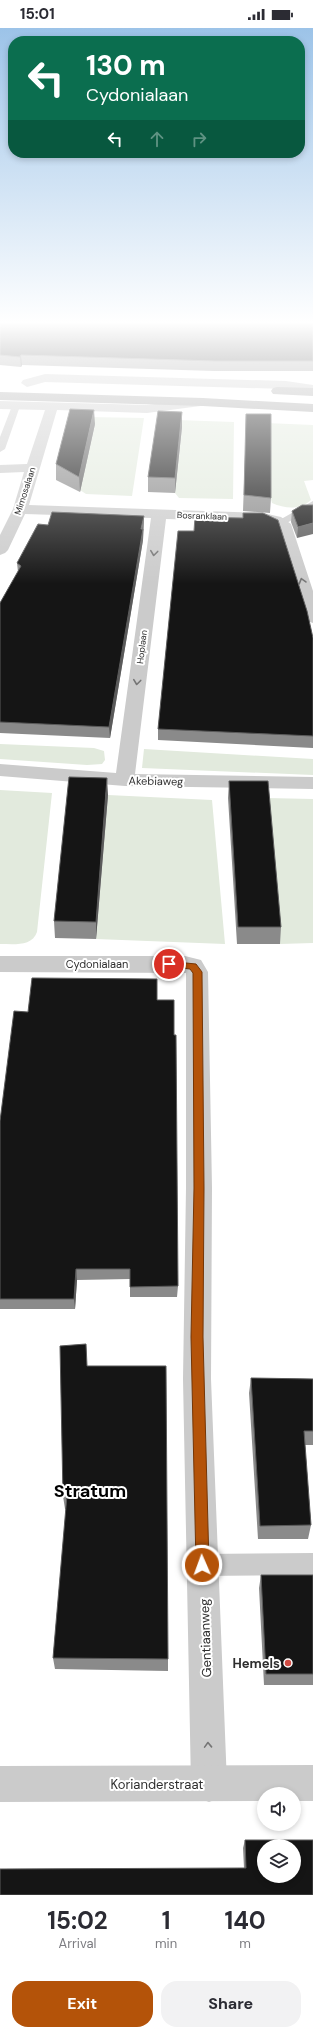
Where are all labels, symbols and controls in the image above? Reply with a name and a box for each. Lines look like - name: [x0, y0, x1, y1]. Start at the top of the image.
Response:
- text: 15:01: [20, 4, 55, 24]
- text: 130 m: [86, 47, 166, 84]
- icon: left: [20, 52, 72, 104]
- text: Cydonialaan: [86, 83, 188, 107]
- icon: left: [104, 128, 126, 150]
- icon: ahead: [146, 128, 168, 150]
- icon: right: [188, 128, 210, 150]
- street label: Mimosalaan: [12, 466, 38, 516]
- street label: Bosranklaan: [177, 509, 227, 523]
- one-way arrow: [150, 550, 159, 556]
- one-way arrow: [298, 578, 307, 585]
- street label: Hoplaan: [134, 629, 150, 665]
- one-way arrow: [133, 679, 142, 685]
- street label: Akebiaweg: [129, 774, 183, 788]
- pin: [152, 947, 186, 981]
- icon: arrive: [158, 953, 180, 975]
- street label: Cydonialaan: [66, 957, 128, 971]
- district label: Stratum: [54, 1479, 126, 1503]
- position arrow: [181, 1544, 223, 1586]
- street label: Gentiaanweg: [196, 1598, 215, 1678]
- place label: Hemels: [232, 1655, 280, 1672]
- marker: Hemels: [283, 1658, 293, 1668]
- one-way arrow: [204, 1742, 212, 1748]
- street label: Korianderstraat: [111, 1776, 203, 1793]
- map controls: [257, 1787, 301, 1883]
- button: sound: [257, 1787, 301, 1831]
- button: layers: [257, 1839, 301, 1883]
- text: 15:02: [47, 1905, 108, 1936]
- text: 1: [162, 1905, 170, 1936]
- text: 140: [224, 1905, 266, 1936]
- text: Arrival: [59, 1935, 96, 1952]
- text: min: [155, 1935, 177, 1952]
- text: m: [239, 1935, 251, 1952]
- button: Exit: [12, 1981, 153, 2027]
- button: Share: [161, 1981, 301, 2027]

